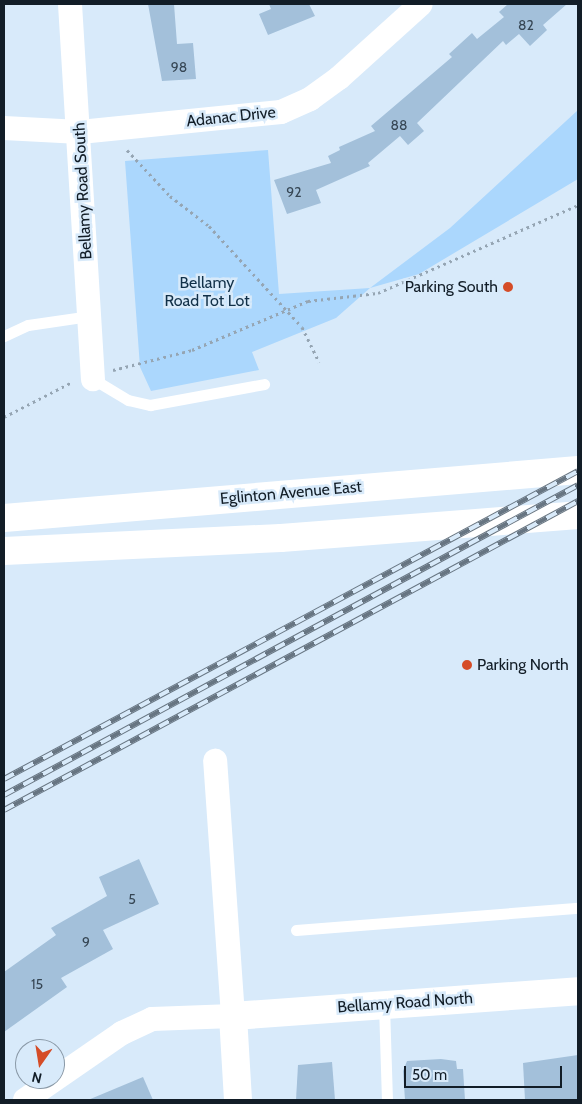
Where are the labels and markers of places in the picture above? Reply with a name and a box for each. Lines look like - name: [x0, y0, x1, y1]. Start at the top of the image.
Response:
- place label: Parking South: [405, 277, 498, 297]
- marker: Parking South: [502, 281, 514, 293]
- place label: Parking North: [477, 655, 569, 675]
- marker: Parking North: [461, 659, 473, 671]

